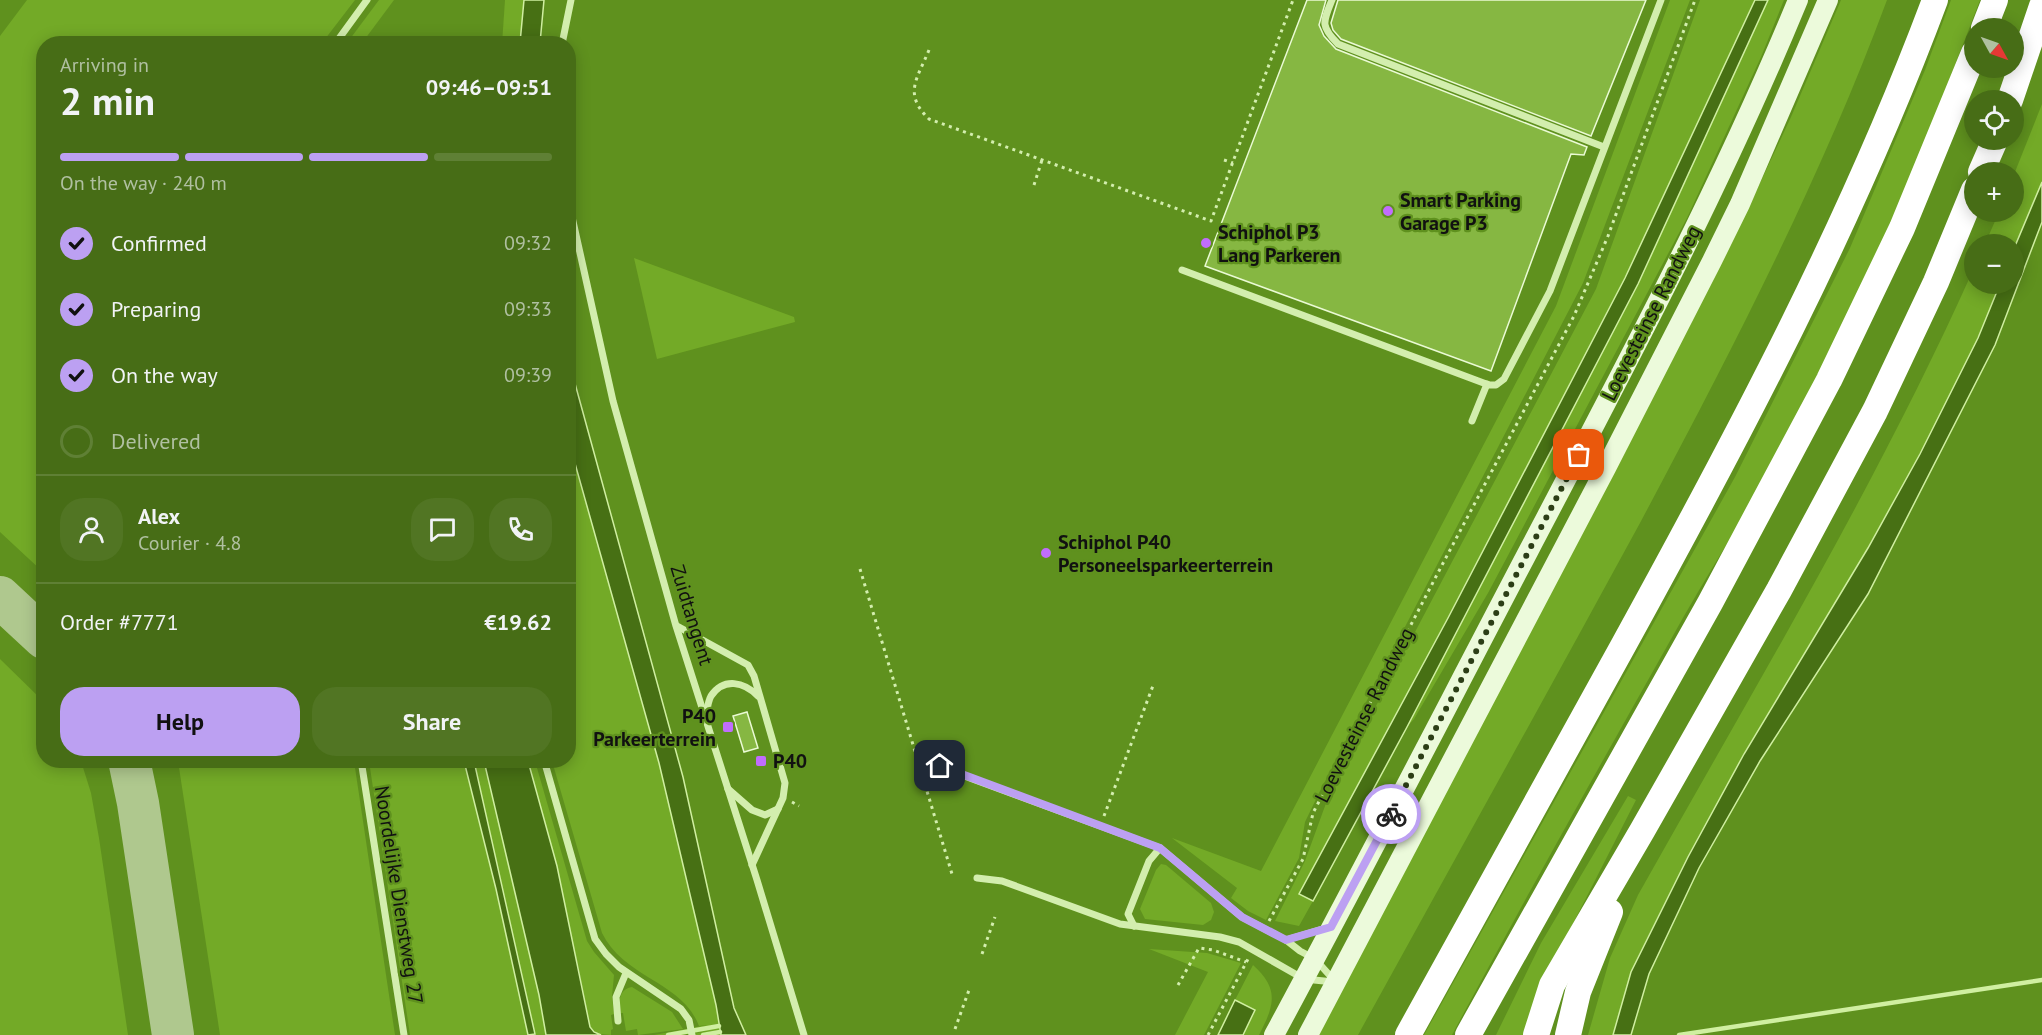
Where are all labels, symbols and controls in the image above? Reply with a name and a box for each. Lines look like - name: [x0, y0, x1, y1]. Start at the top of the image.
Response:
- north arrow: [1964, 18, 2024, 78]
- map controls: [1964, 18, 2024, 294]
- text: Arriving in: [60, 52, 149, 78]
- text: 09:46–09:51: [426, 73, 552, 101]
- text: 2 min: [60, 75, 155, 126]
- button: locate: [1964, 90, 2024, 150]
- button: +: [1964, 162, 2024, 222]
- text: On the way · 240 m: [60, 170, 227, 196]
- place label: Smart Parking Garage P3: [1400, 187, 1521, 236]
- marker: Smart Parking Garage P3: [1381, 204, 1395, 218]
- place label: Schiphol P3 Lang Parkeren: [1218, 219, 1341, 268]
- street label: Loevesteinse Randweg: [1596, 221, 1706, 405]
- icon: check: [60, 227, 93, 260]
- text: Confirmed: [111, 229, 207, 257]
- text: 09:32: [504, 230, 552, 256]
- button: −: [1964, 234, 2024, 294]
- marker: Schiphol P3 Lang Parkeren: [1199, 236, 1213, 250]
- icon: check: [60, 293, 93, 326]
- text: Preparing: [111, 295, 201, 323]
- text: 09:33: [504, 296, 552, 322]
- icon: check: [60, 359, 93, 392]
- text: On the way: [111, 361, 218, 389]
- text: 09:39: [504, 362, 552, 388]
- text: Delivered: [111, 427, 201, 455]
- pin: [1553, 429, 1604, 480]
- icon: bag: [1562, 438, 1595, 471]
- button: person: [60, 498, 123, 561]
- button: chat: [411, 498, 474, 561]
- button: phone: [489, 498, 552, 561]
- text: Alex: [138, 502, 180, 530]
- place label: Schiphol P40 Personeelsparkeerterrein: [1058, 529, 1273, 578]
- text: Courier · 4.8: [138, 530, 241, 556]
- marker: Schiphol P40 Personeelsparkeerterrein: [1039, 546, 1053, 560]
- street label: Zuidtangent: [664, 562, 720, 669]
- text: Order #7771: [60, 608, 179, 636]
- text: €19.62: [484, 608, 552, 636]
- street label: Loevesteinse Randweg: [1309, 623, 1419, 807]
- button: Help: [60, 687, 300, 756]
- button: Share: [312, 687, 552, 756]
- place label: P40 Parkeerterrein: [593, 703, 716, 752]
- marker: P40 Parkeerterrein: [721, 720, 735, 734]
- pin: [914, 740, 965, 791]
- place label: P40: [773, 748, 807, 774]
- icon: home: [923, 749, 956, 782]
- marker: P40: [754, 754, 768, 768]
- street label: Noordelijke Dienstweg 27: [369, 784, 429, 1006]
- courier: [1361, 784, 1421, 844]
- icon: bike: [1375, 798, 1408, 831]

